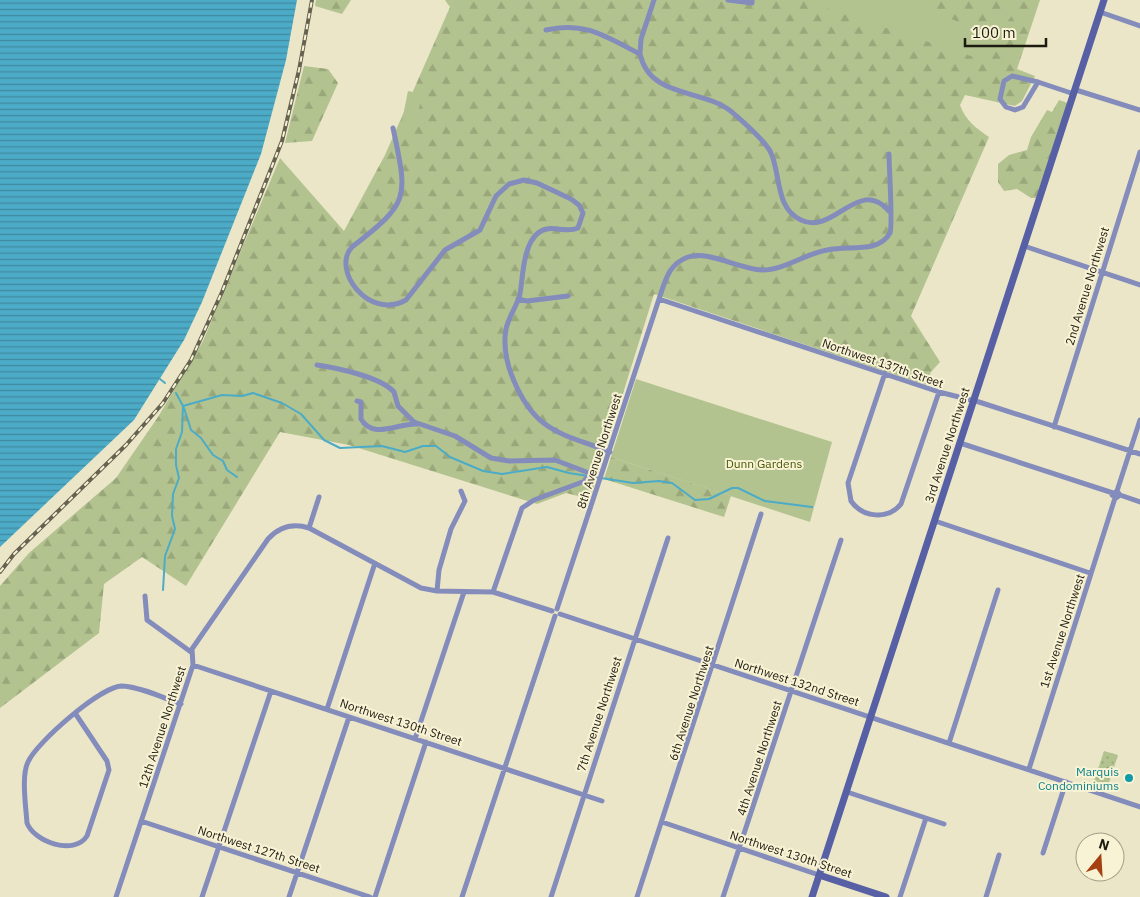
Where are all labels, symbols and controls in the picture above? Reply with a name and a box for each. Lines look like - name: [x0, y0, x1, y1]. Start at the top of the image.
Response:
- scale bar: [965, 15, 1046, 47]
- text: 100 m: [972, 23, 1016, 42]
- street label: 2nd Avenue Northwest: [1062, 225, 1112, 347]
- street label: Northwest 137th Street: [820, 335, 946, 391]
- street label: 3rd Avenue Northwest: [921, 385, 973, 505]
- street label: 8th Avenue Northwest: [573, 391, 625, 511]
- park label: Dunn Gardens: [726, 456, 802, 471]
- street label: 1st Avenue Northwest: [1036, 572, 1088, 690]
- street label: 6th Avenue Northwest: [665, 643, 717, 763]
- street label: 7th Avenue Northwest: [573, 654, 625, 774]
- street label: Northwest 132nd Street: [733, 655, 861, 709]
- street label: 12th Avenue Northwest: [135, 664, 189, 790]
- street label: Northwest 130th Street: [338, 695, 464, 749]
- street label: 4th Avenue Northwest: [733, 698, 785, 818]
- place label: Marquis Condominiums: [1038, 764, 1119, 793]
- marker: Marquis Condominiums: [1123, 772, 1135, 784]
- street label: Northwest 127th Street: [196, 822, 322, 876]
- street label: Northwest 130th Street: [728, 827, 854, 881]
- north arrow: [1075, 832, 1125, 882]
- text: N: [1096, 835, 1112, 855]

